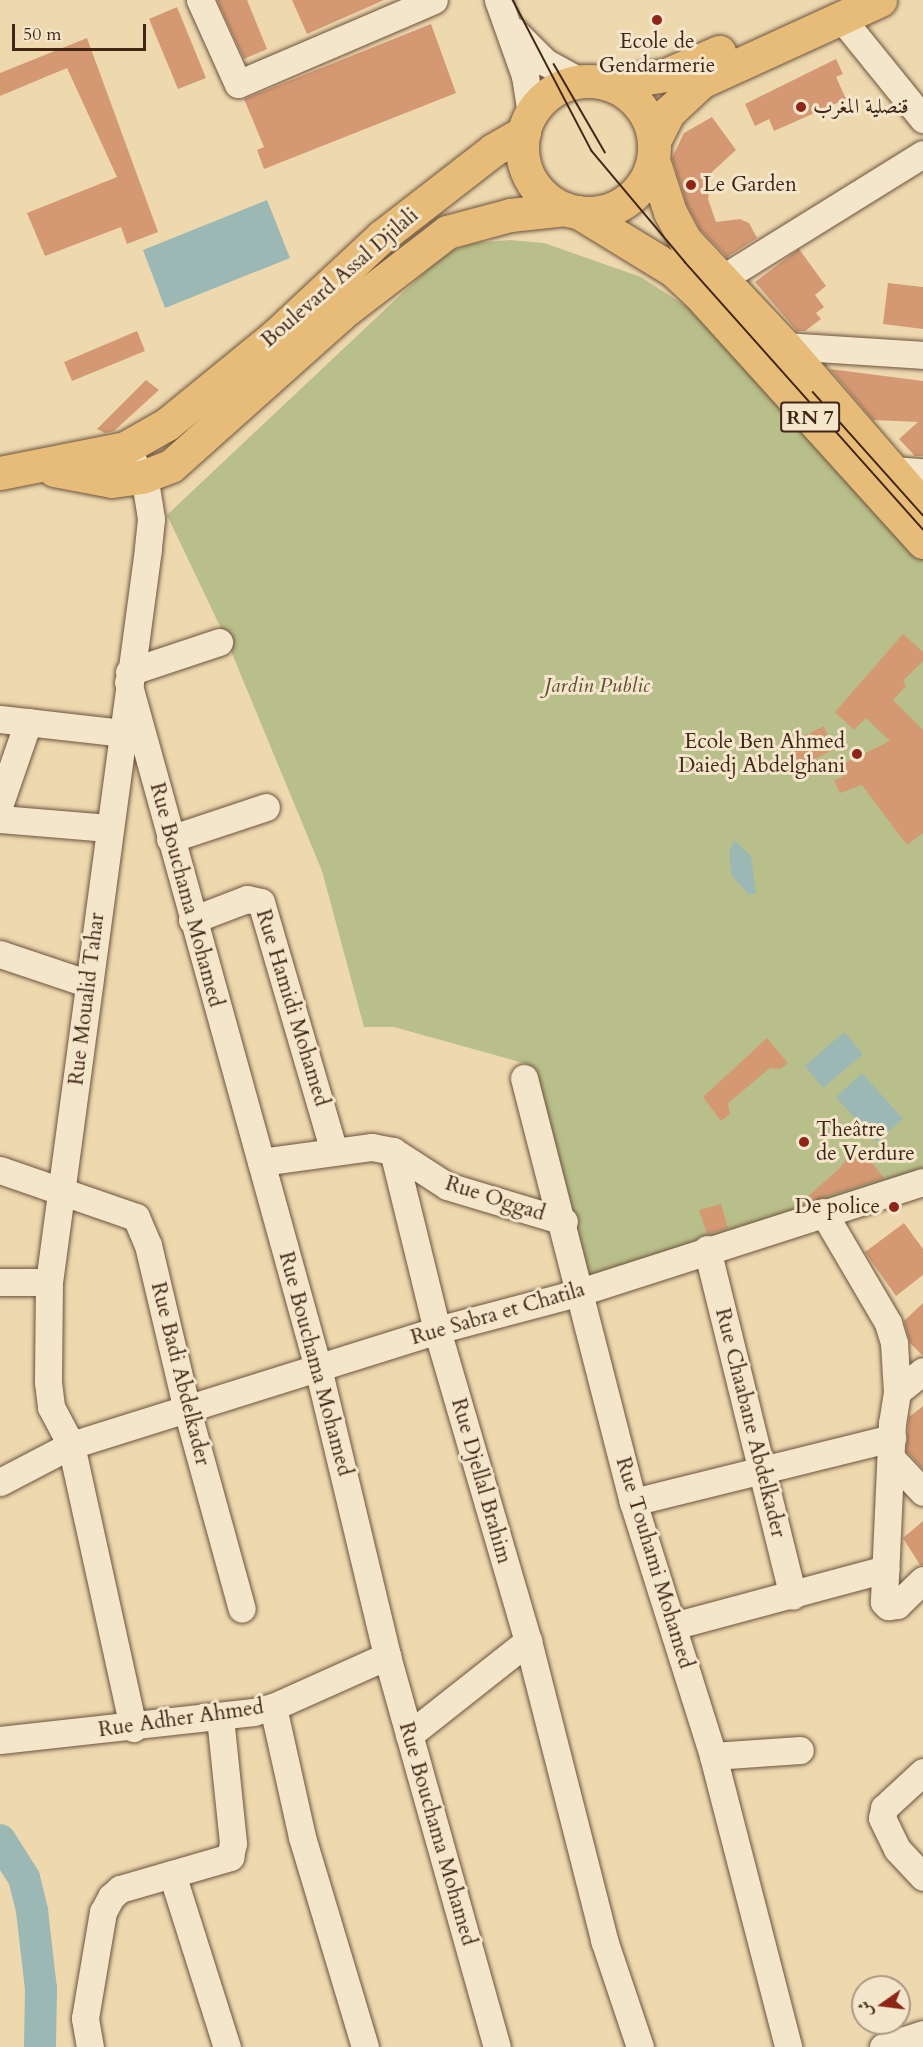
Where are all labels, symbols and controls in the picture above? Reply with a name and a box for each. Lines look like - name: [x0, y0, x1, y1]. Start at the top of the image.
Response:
- scale bar: [15, 12, 148, 50]
- marker: Ecole de Gendarmerie: [650, 13, 664, 27]
- text: 50 m: [23, 22, 62, 47]
- place label: Ecole de Gendarmerie: [599, 29, 715, 79]
- place label: قنصلية المغرب: [813, 94, 909, 120]
- marker: قنصلية المغرب: [794, 100, 808, 114]
- place label: Le Garden: [703, 172, 797, 198]
- marker: Le Garden: [684, 178, 698, 192]
- street label: Boulevard Assal Djilali: [256, 203, 424, 353]
- road number: RN 7: [780, 400, 840, 434]
- park label: Jardin Public: [544, 673, 650, 699]
- place label: Ecole Ben Ahmed Daiedj Abdelghani: [678, 729, 845, 779]
- marker: Ecole Ben Ahmed Daiedj Abdelghani: [850, 747, 864, 761]
- street label: Rue Bouchama Mohamed: [144, 780, 228, 1010]
- street label: Rue Hamidi Mohamed: [250, 907, 334, 1109]
- street label: Rue Moualid Tahar: [64, 911, 110, 1087]
- place label: Theâtre de Verdure: [816, 1117, 915, 1167]
- marker: Theâtre de Verdure: [797, 1135, 811, 1149]
- street label: Rue Oggad: [442, 1171, 548, 1227]
- place label: De police: [795, 1194, 880, 1220]
- marker: De police: [885, 1198, 903, 1216]
- street label: Rue Bouchama Mohamed: [273, 1249, 357, 1479]
- street label: Rue Sabra et Chatila: [408, 1277, 588, 1351]
- street label: Rue Badi Abdelkader: [145, 1280, 215, 1468]
- street label: Rue Chaabane Abdelkader: [709, 1306, 791, 1540]
- street label: Rue Djellal Brahim: [445, 1395, 517, 1567]
- street label: Rue Touhami Mohamed: [610, 1454, 698, 1672]
- street label: Rue Adher Ahmed: [97, 1695, 265, 1743]
- street label: Rue Bouchama Mohamed: [393, 1719, 481, 1949]
- north arrow: [851, 1975, 911, 2035]
- text: ش: [853, 1999, 878, 2019]

